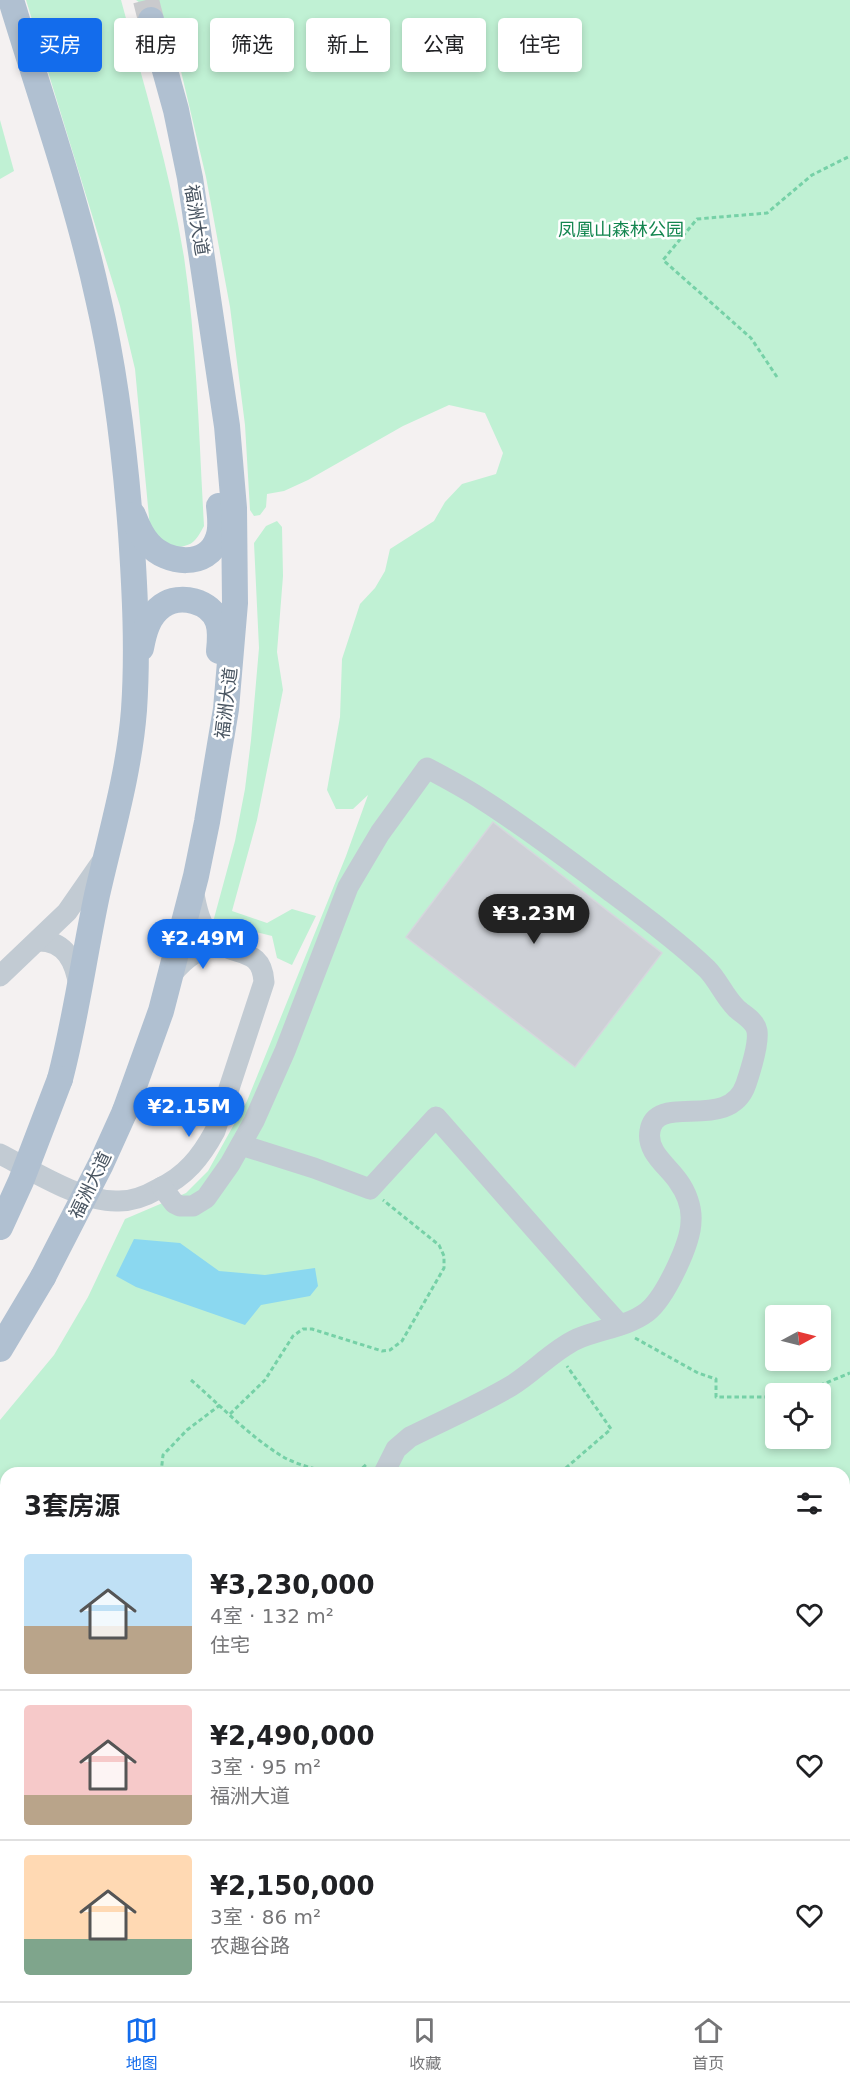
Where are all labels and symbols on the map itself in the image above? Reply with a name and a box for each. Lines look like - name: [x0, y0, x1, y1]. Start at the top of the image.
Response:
- street label: 福洲大道: [181, 183, 213, 257]
- park label: 凤凰山森林公园: [558, 219, 684, 240]
- street label: 福洲大道: [211, 666, 241, 740]
- pin: ¥3.23M: [485, 894, 583, 945]
- pin: ¥2.49M: [154, 919, 252, 970]
- pin: ¥2.15M: [140, 1087, 238, 1138]
- street label: 福洲大道: [65, 1148, 115, 1222]
- north arrow: [765, 1305, 831, 1371]

